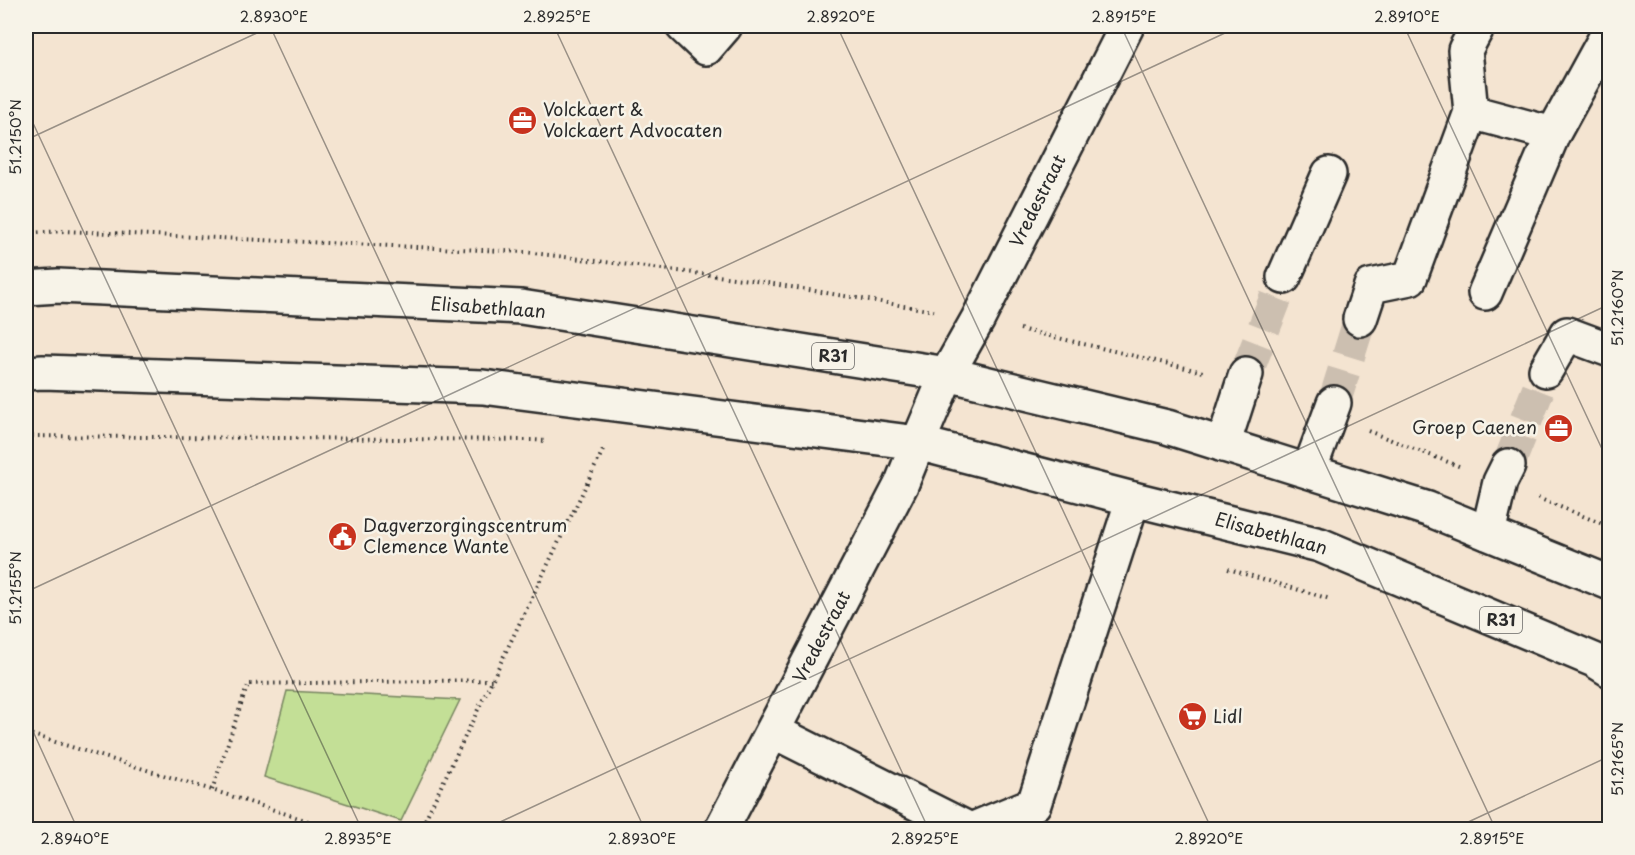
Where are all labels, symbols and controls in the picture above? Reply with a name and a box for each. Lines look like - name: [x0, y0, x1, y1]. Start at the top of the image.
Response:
- text: 2.8930°E: [240, 4, 308, 27]
- text: 2.8925°E: [523, 4, 591, 27]
- text: 2.8920°E: [807, 4, 875, 27]
- text: 2.8915°E: [1092, 4, 1156, 27]
- text: 2.8910°E: [1374, 4, 1440, 27]
- place label: Volckaert & Volckaert Advocaten: [543, 95, 722, 143]
- text: 51.2150°N: [3, 99, 26, 175]
- office icon: Volckaert & Volckaert Advocaten: [506, 104, 538, 136]
- street label: Vredestraat: [1002, 149, 1072, 251]
- text: 51.2160°N: [1605, 270, 1628, 346]
- street label: Elisabethlaan: [430, 289, 547, 324]
- road number: R31: [812, 343, 854, 369]
- office icon: Groep Caenen: [1542, 412, 1574, 444]
- place label: Groep Caenen: [1412, 413, 1537, 440]
- street label: Elisabethlaan: [1212, 505, 1331, 561]
- place label: Dagverzorgingscentrum Clemence Wante: [363, 511, 567, 559]
- public building icon: Dagverzorgingscentrum Clemence Wante: [326, 520, 358, 552]
- text: 51.2155°N: [3, 551, 26, 625]
- street label: Vredestraat: [785, 585, 856, 687]
- road number: R31: [1480, 607, 1522, 633]
- supermarket icon: Lidl: [1176, 701, 1208, 733]
- place label: Lidl: [1213, 702, 1243, 729]
- text: 51.2165°N: [1605, 722, 1628, 796]
- text: 2.8940°E: [41, 826, 109, 849]
- text: 2.8935°E: [324, 826, 392, 849]
- text: 2.8930°E: [608, 826, 676, 849]
- text: 2.8925°E: [891, 826, 959, 849]
- text: 2.8920°E: [1175, 826, 1243, 849]
- text: 2.8915°E: [1460, 826, 1524, 849]

